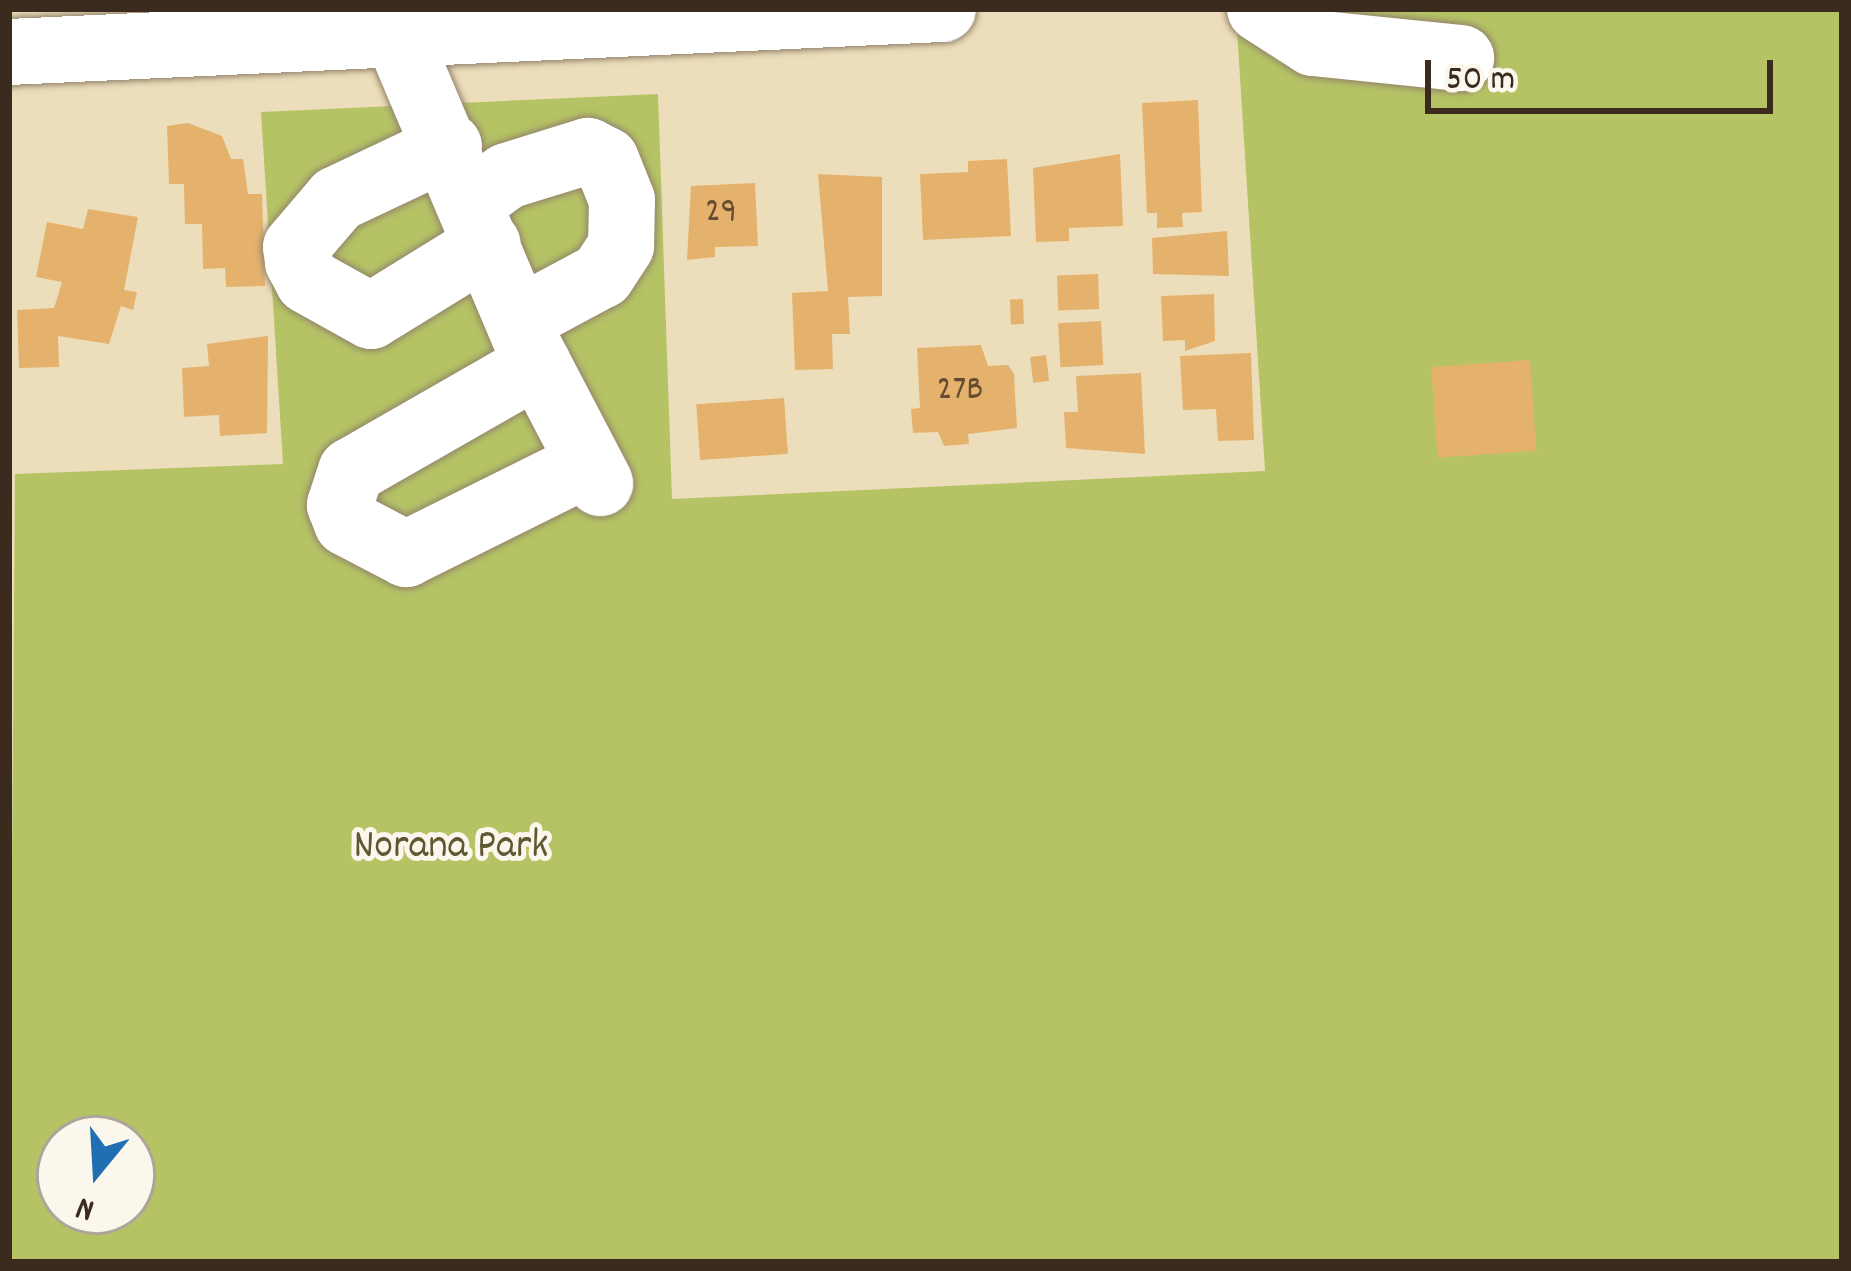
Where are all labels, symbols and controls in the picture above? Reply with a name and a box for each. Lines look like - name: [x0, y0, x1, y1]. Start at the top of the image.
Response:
- scale bar: [1431, 36, 1779, 110]
- text: 50 m: [1446, 55, 1515, 107]
- house number: 29: [705, 192, 737, 236]
- house number: 27B: [937, 370, 983, 414]
- park label: Norana Park: [353, 823, 549, 873]
- north arrow: [36, 1115, 156, 1235]
- text: N: [71, 1182, 101, 1232]

